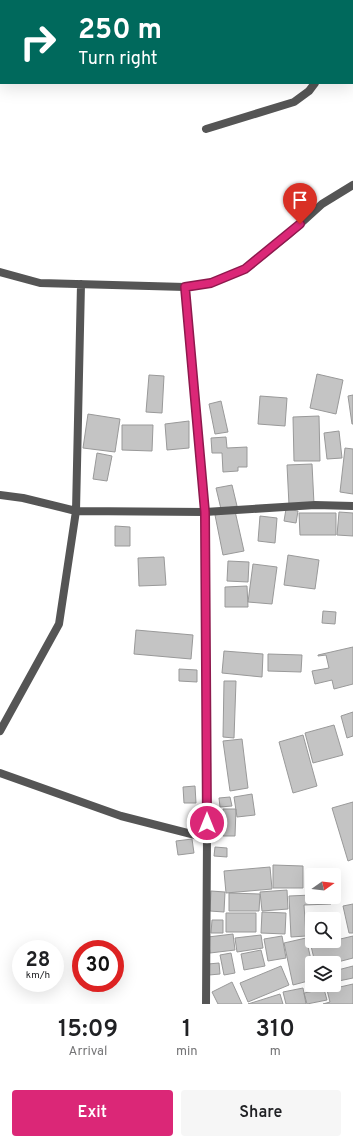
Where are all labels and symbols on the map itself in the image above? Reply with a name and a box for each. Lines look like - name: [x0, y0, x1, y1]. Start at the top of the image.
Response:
- pin: [283, 183, 317, 224]
- position arrow: [186, 802, 228, 844]
- north arrow: [305, 868, 341, 904]
- speed limit sign: 30: [72, 940, 124, 992]

